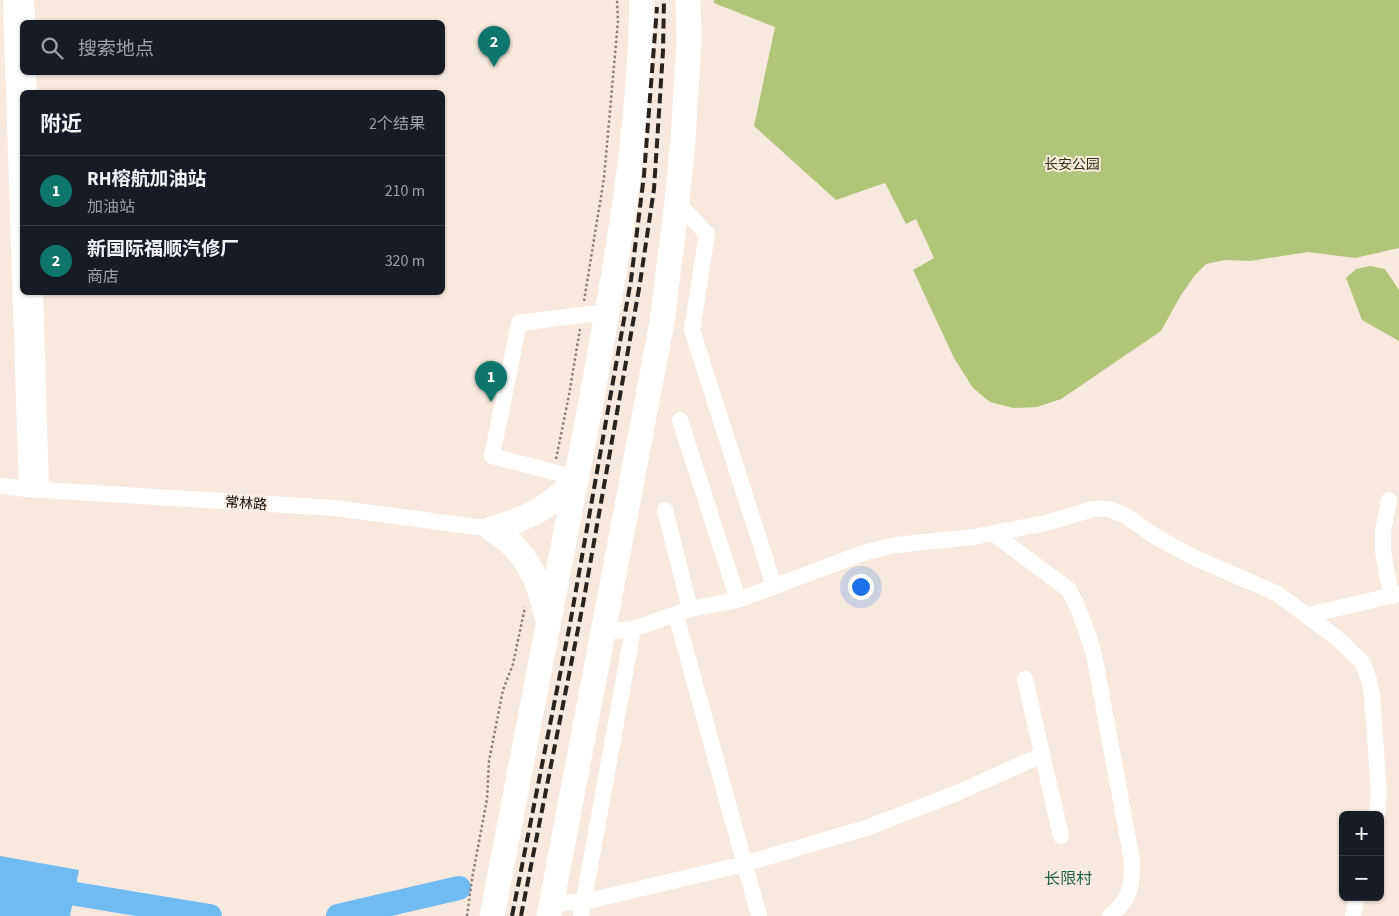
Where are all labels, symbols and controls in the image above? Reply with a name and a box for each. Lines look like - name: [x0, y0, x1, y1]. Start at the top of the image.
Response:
- search box: [20, 20, 445, 75]
- pin: 2: [478, 26, 510, 67]
- icon: search: [38, 34, 66, 62]
- text: 搜索地点: [78, 36, 154, 63]
- text: 附近: [40, 109, 82, 139]
- text: 2个结果: [369, 113, 425, 135]
- park label: 长安公园: [1044, 155, 1100, 175]
- text: RH榕航加油站: [87, 166, 206, 193]
- text: 1: [52, 180, 60, 202]
- text: 210 m: [385, 180, 425, 202]
- text: 加油站: [87, 196, 135, 218]
- text: 新国际福顺汽修厂: [87, 236, 239, 263]
- text: 2: [52, 250, 60, 272]
- text: 320 m: [385, 250, 425, 272]
- text: 商店: [87, 266, 119, 288]
- pin: 1: [475, 361, 507, 402]
- street label: 常林路: [224, 493, 268, 515]
- your location: [848, 574, 874, 600]
- map controls: [1339, 811, 1384, 901]
- button: +: [1339, 811, 1384, 856]
- button: −: [1339, 856, 1384, 901]
- district label: 长限村: [1044, 868, 1092, 890]

